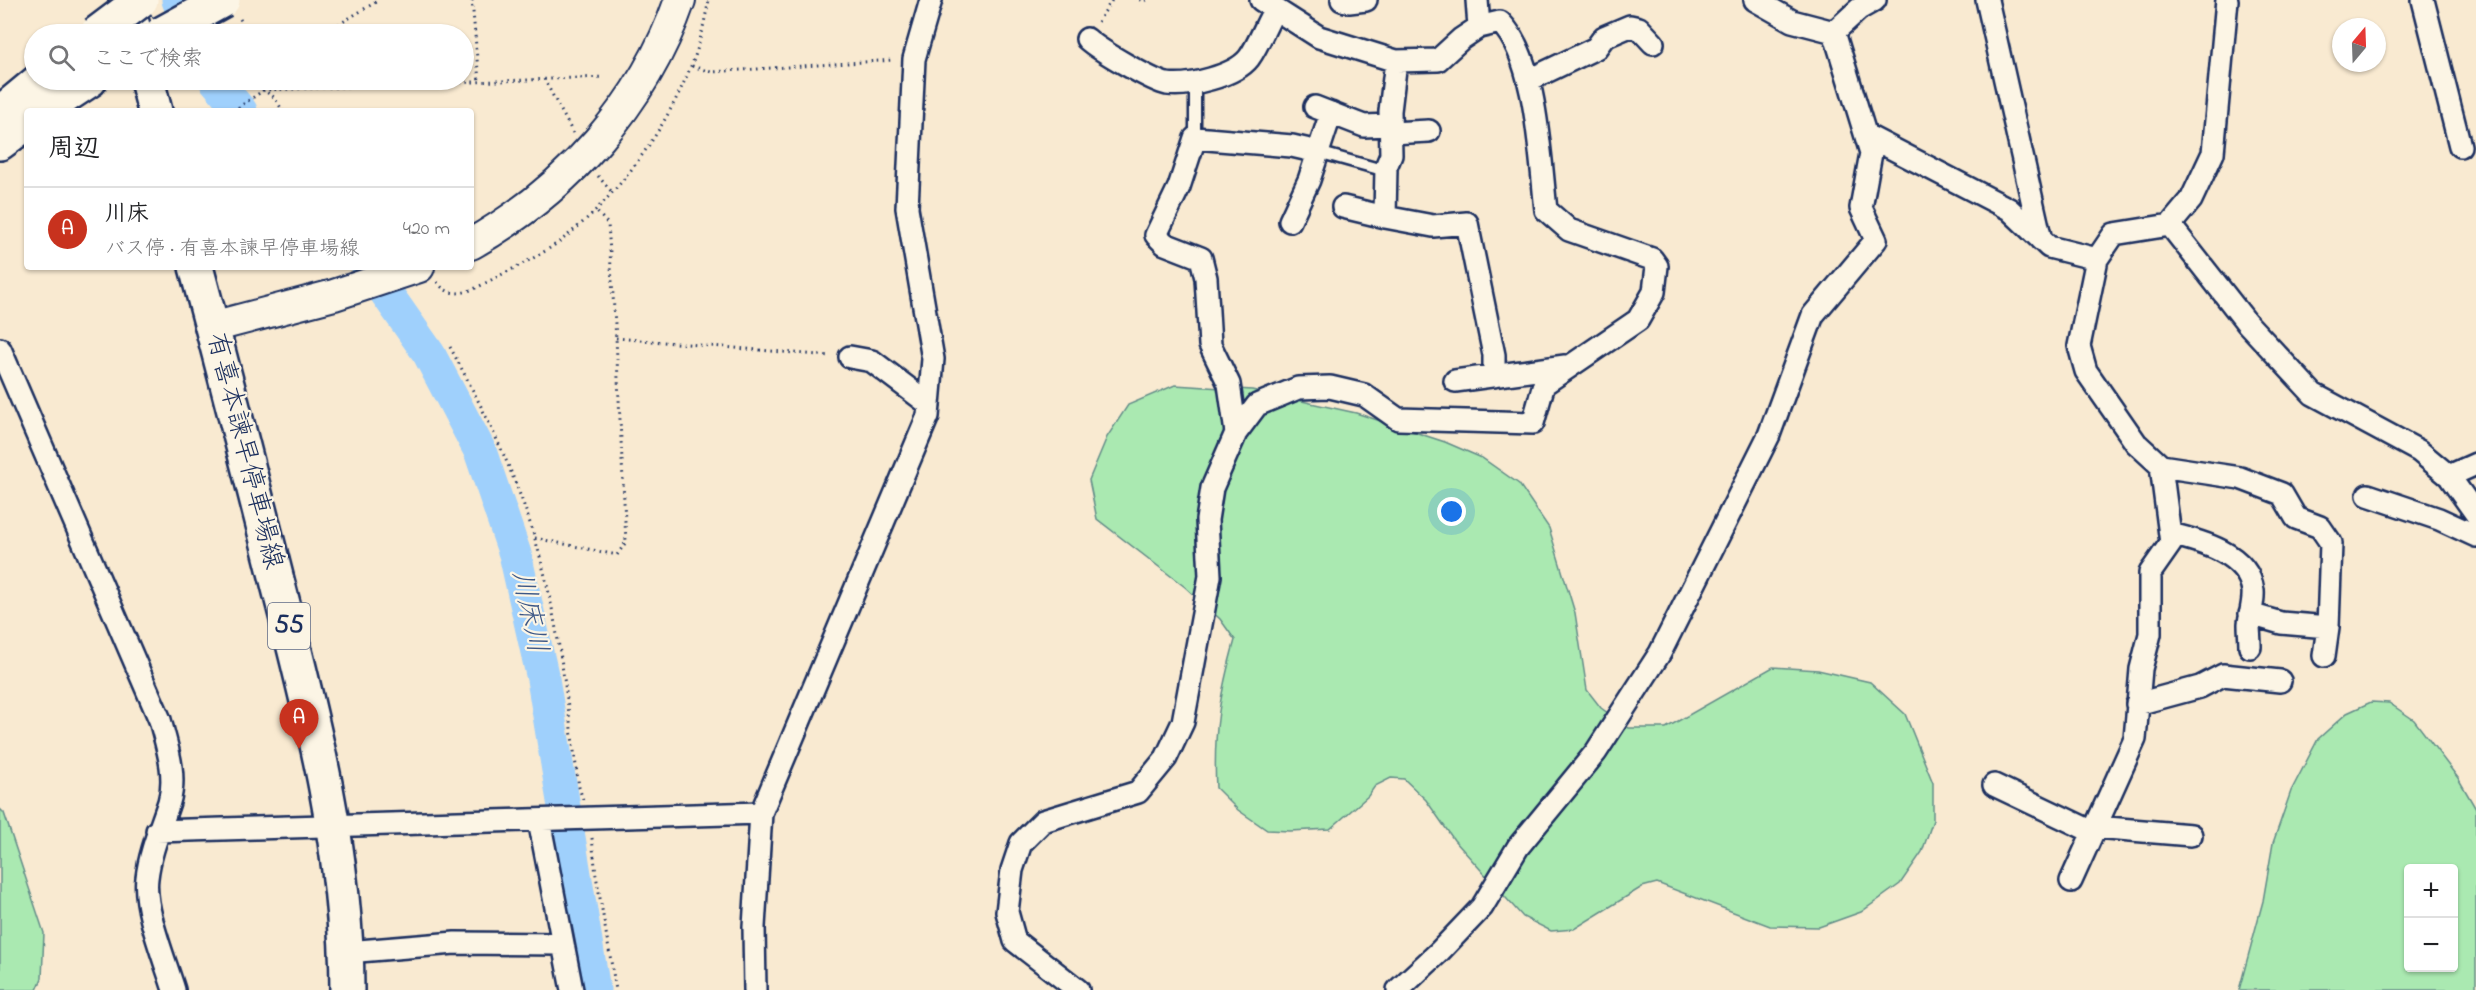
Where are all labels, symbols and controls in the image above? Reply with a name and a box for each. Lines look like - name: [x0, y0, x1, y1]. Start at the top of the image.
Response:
- north arrow: [2332, 18, 2386, 72]
- search box: [24, 24, 474, 90]
- icon: search: [45, 41, 78, 74]
- text: ここで検索: [93, 44, 203, 76]
- text: 周辺: [48, 131, 100, 169]
- text: 川床: [105, 199, 149, 231]
- text: A: [61, 215, 74, 244]
- text: 420 m: [403, 215, 450, 244]
- text: バス停 · 有喜本諫早停車場線: [105, 235, 359, 264]
- street label: 有喜本諫早停車場線: [196, 328, 292, 574]
- your location: [1437, 497, 1466, 526]
- water label: 川床川: [499, 567, 557, 657]
- road number: 55: [268, 603, 310, 649]
- pin: A: [280, 700, 318, 749]
- map controls: [2404, 864, 2458, 972]
- button: +: [2404, 864, 2458, 918]
- button: −: [2404, 918, 2458, 972]

